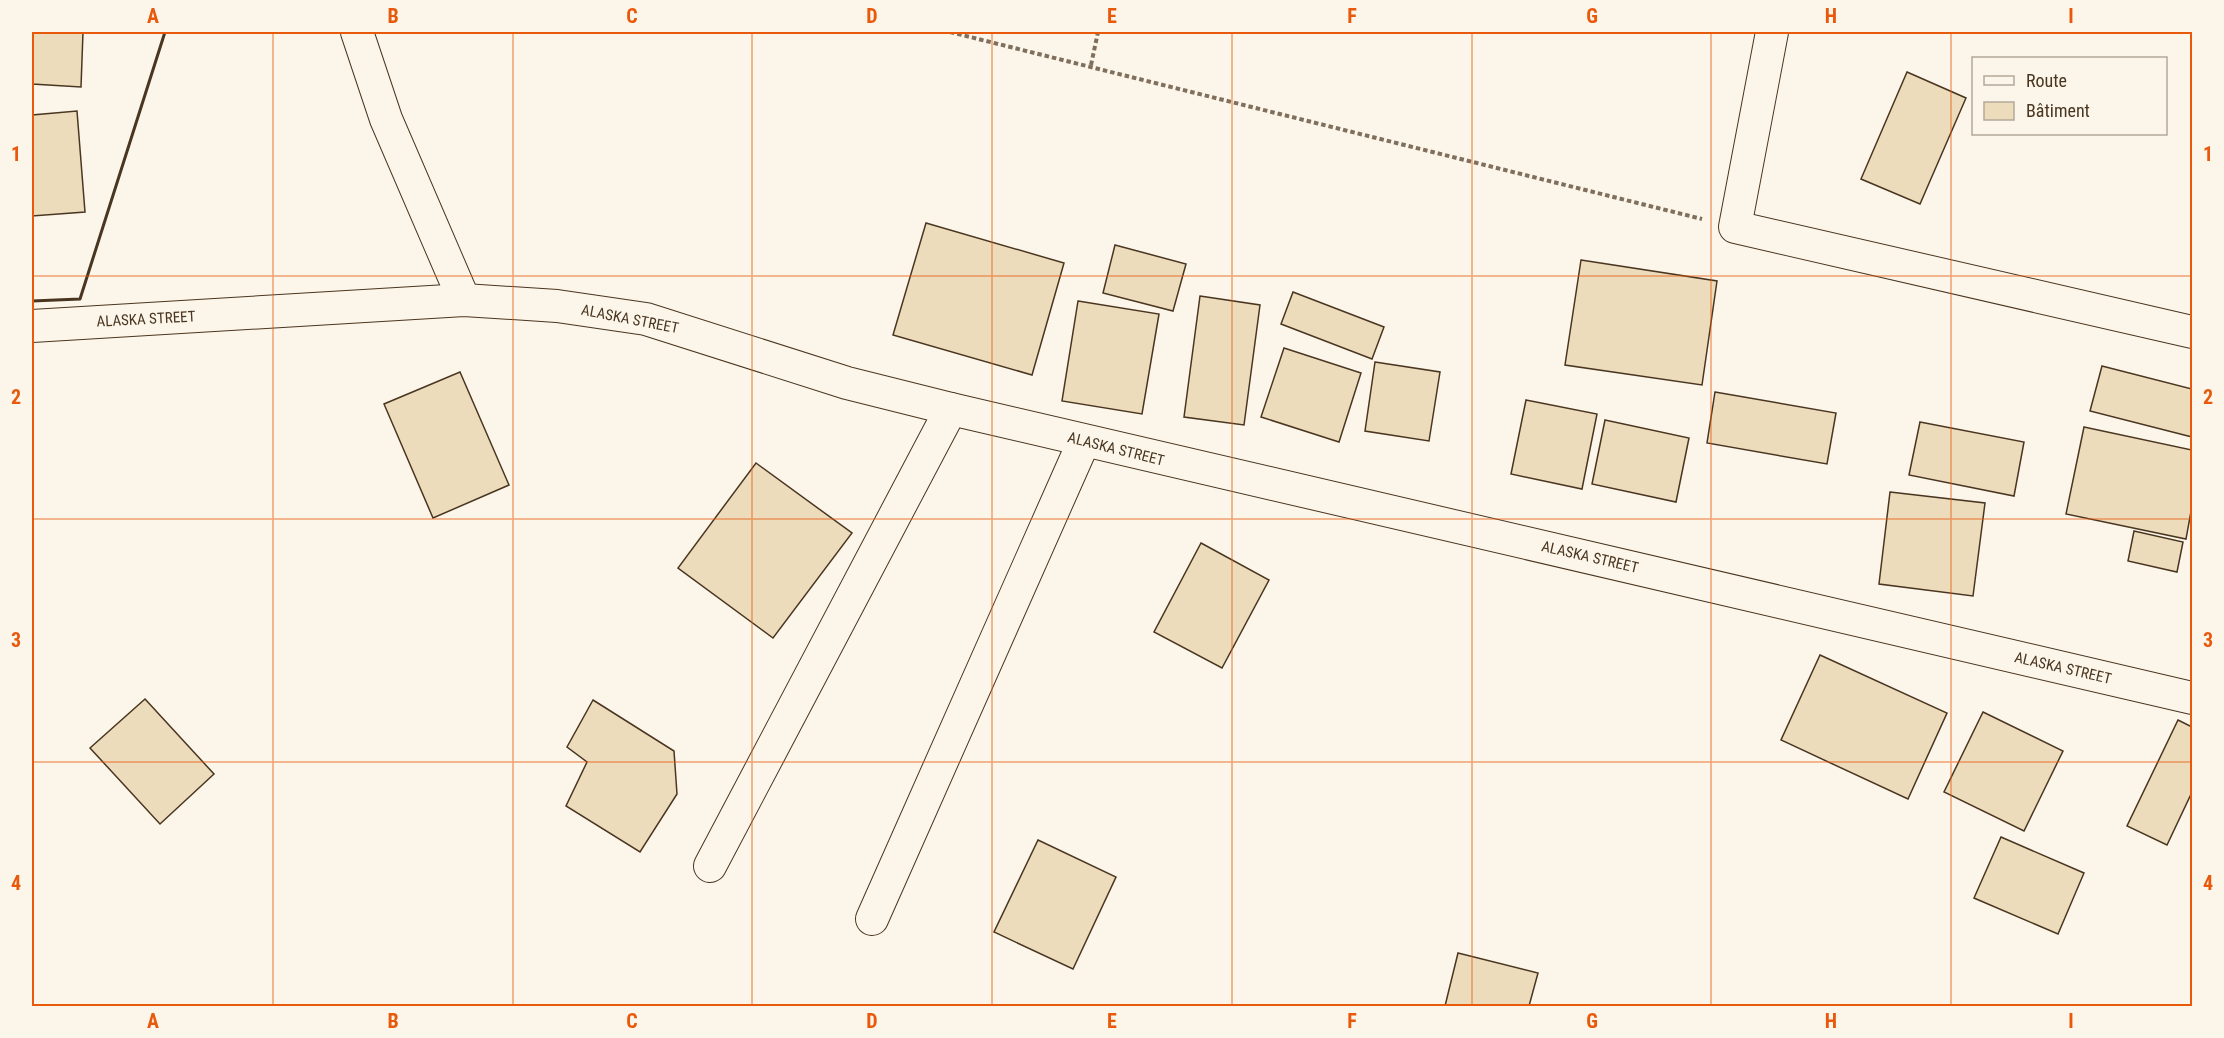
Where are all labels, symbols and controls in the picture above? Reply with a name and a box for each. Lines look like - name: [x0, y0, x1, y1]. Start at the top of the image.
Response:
- text: A: [147, 4, 159, 28]
- text: B: [387, 4, 399, 28]
- text: C: [626, 4, 638, 28]
- text: D: [866, 4, 878, 28]
- text: E: [1107, 4, 1117, 28]
- text: F: [1347, 4, 1357, 28]
- text: G: [1586, 4, 1598, 28]
- text: H: [1825, 4, 1837, 28]
- text: I: [2068, 4, 2074, 28]
- legend: [1972, 57, 2167, 135]
- text: Route: [2026, 70, 2067, 91]
- text: Bâtiment: [2026, 100, 2090, 121]
- text: 1: [11, 142, 21, 166]
- text: 1: [2203, 142, 2213, 166]
- street label: ALASKA STREET: [580, 301, 681, 337]
- street label: ALASKA STREET: [96, 307, 196, 331]
- text: 2: [11, 385, 21, 409]
- text: 2: [2203, 385, 2213, 409]
- street label: ALASKA STREET: [1066, 428, 1166, 470]
- street label: ALASKA STREET: [1540, 537, 1640, 577]
- text: 3: [11, 628, 21, 652]
- text: 3: [2203, 628, 2213, 652]
- street label: ALASKA STREET: [2013, 648, 2113, 688]
- text: 4: [11, 871, 21, 895]
- text: 4: [2203, 871, 2213, 895]
- text: A: [147, 1009, 159, 1033]
- text: B: [387, 1009, 399, 1033]
- text: C: [626, 1009, 638, 1033]
- text: D: [866, 1009, 878, 1033]
- text: E: [1107, 1009, 1117, 1033]
- text: F: [1347, 1009, 1357, 1033]
- text: G: [1586, 1009, 1598, 1033]
- text: H: [1825, 1009, 1837, 1033]
- text: I: [2068, 1009, 2074, 1033]

